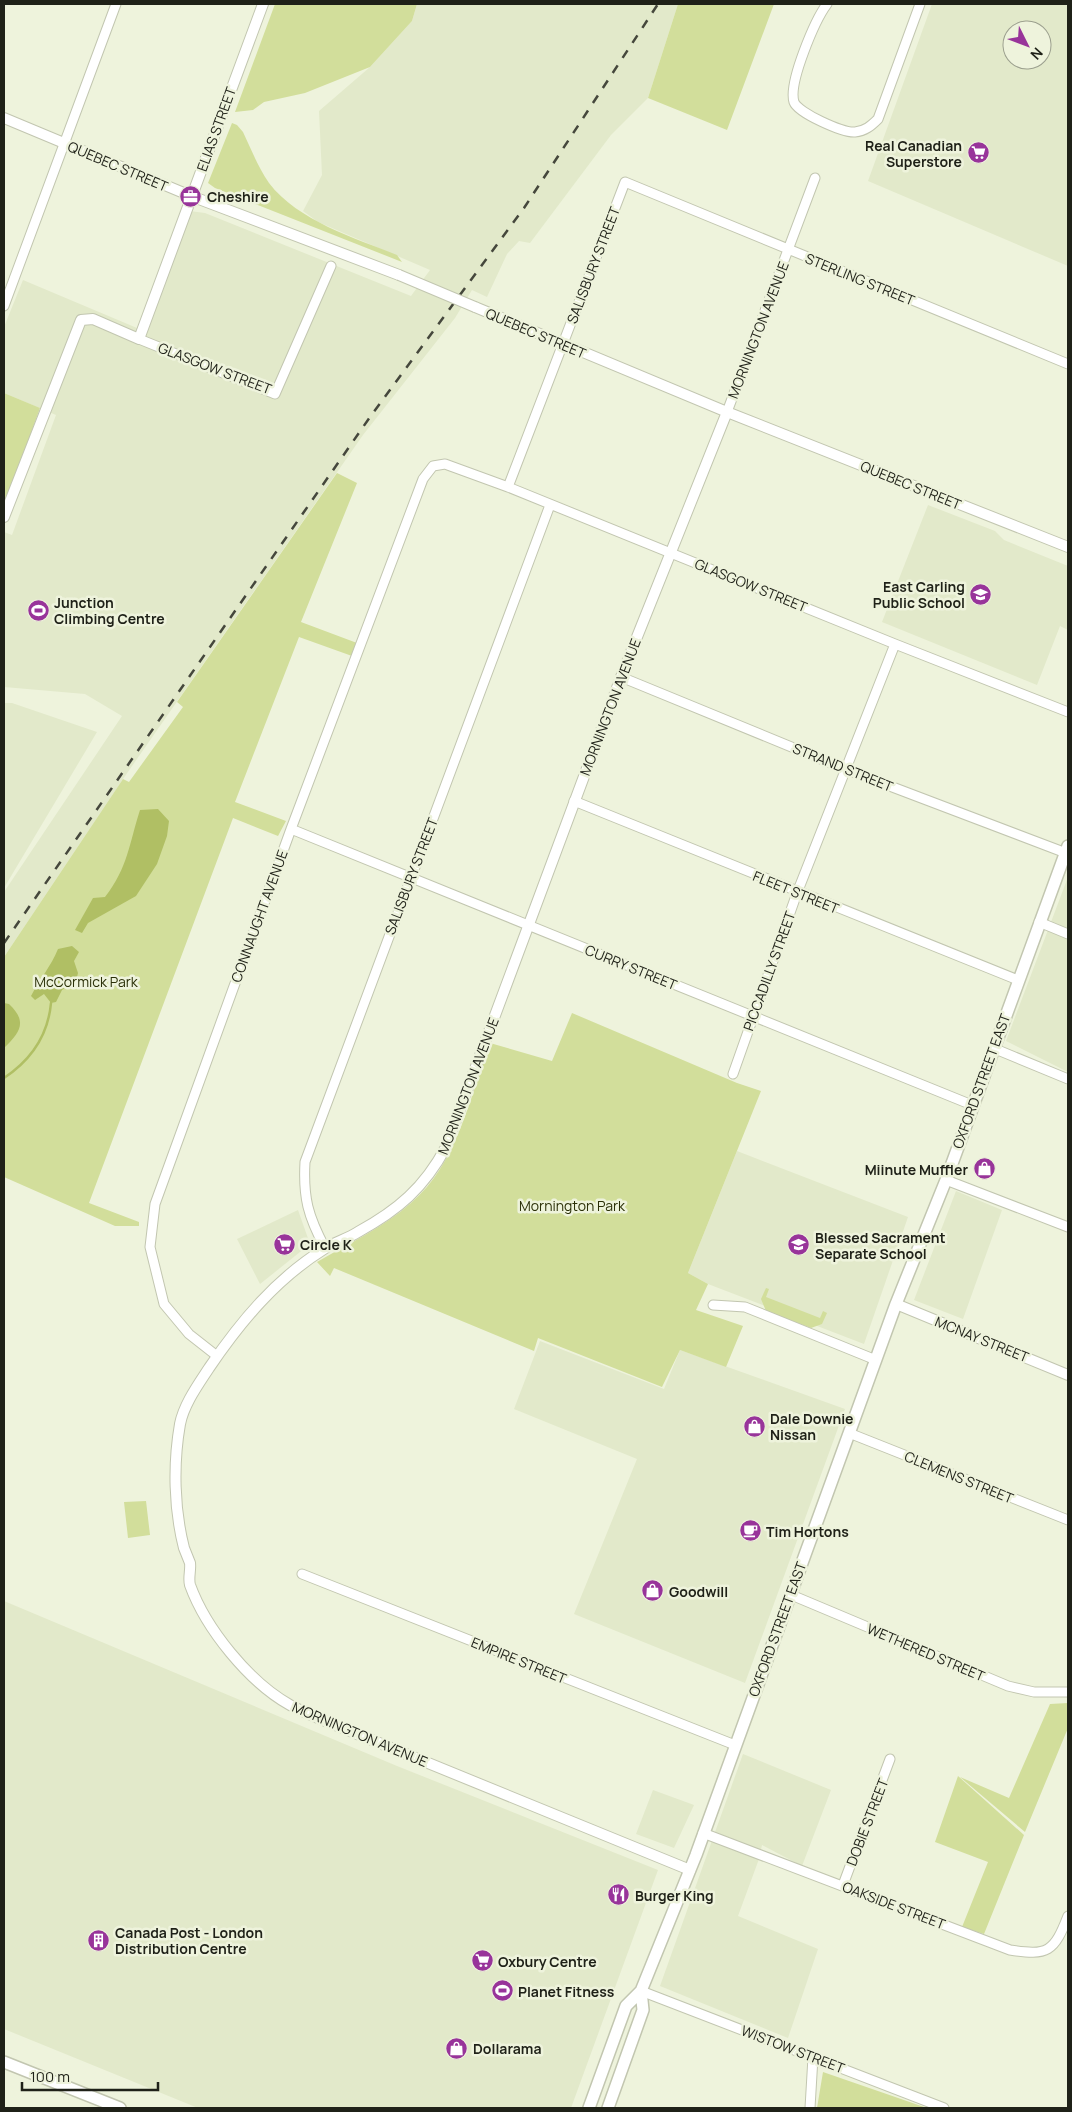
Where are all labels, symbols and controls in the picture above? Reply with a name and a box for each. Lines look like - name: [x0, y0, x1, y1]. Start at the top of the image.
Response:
- north arrow: [1002, 20, 1052, 70]
- text: N: [1027, 44, 1047, 64]
- street label: ELIAS STREET: [192, 84, 240, 174]
- street label: QUEBEC STREET: [65, 136, 172, 196]
- place label: Real Canadian Superstore: [865, 136, 962, 171]
- supermarket icon: Real Canadian Superstore: [966, 141, 990, 165]
- office icon: Cheshire: [179, 184, 203, 208]
- place label: Cheshire: [207, 187, 269, 206]
- street label: SALISBURY STREET: [562, 203, 624, 326]
- street label: STERLING STREET: [802, 248, 918, 310]
- street label: MORNINGTON AVENUE: [723, 259, 793, 401]
- street label: QUEBEC STREET: [483, 303, 590, 363]
- street label: GLASGOW STREET: [156, 338, 275, 399]
- street label: QUEBEC STREET: [858, 456, 965, 514]
- street label: GLASGOW STREET: [692, 554, 811, 616]
- place label: East Carling Public School: [873, 577, 965, 612]
- school or university icon: East Carling Public School: [969, 582, 993, 606]
- place label: Junction Climbing Centre: [54, 593, 165, 628]
- sports icon: Junction Climbing Centre: [26, 598, 50, 622]
- street label: MORNINGTON AVENUE: [575, 636, 645, 778]
- street label: STRAND STREET: [790, 738, 897, 796]
- street label: SALISBURY STREET: [380, 814, 442, 937]
- street label: CONNAUGHT AVENUE: [226, 847, 292, 985]
- street label: FLEET STREET: [750, 866, 842, 918]
- street label: PICCADILLY STREET: [739, 908, 800, 1033]
- street label: CURRY STREET: [582, 940, 680, 994]
- park label: McCormick Park: [34, 972, 139, 991]
- street label: OXFORD STREET EAST: [948, 1010, 1014, 1151]
- street label: MORNINGTON AVENUE: [433, 1015, 503, 1157]
- shop icon: Miinute Muffler: [972, 1157, 996, 1181]
- place label: Miinute Muffler: [865, 1160, 968, 1179]
- park label: Mornington Park: [519, 1196, 626, 1215]
- place label: Blessed Sacrament Separate School: [815, 1228, 946, 1263]
- supermarket icon: Circle K: [272, 1232, 296, 1256]
- school or university icon: Blessed Sacrament Separate School: [787, 1233, 811, 1257]
- place label: Circle K: [300, 1235, 353, 1254]
- street label: MCNAY STREET: [932, 1312, 1032, 1367]
- place label: Dale Downie Nissan: [770, 1409, 854, 1444]
- shop icon: Dale Downie Nissan: [742, 1414, 766, 1438]
- street label: CLEMENS STREET: [902, 1446, 1017, 1508]
- cafe icon: Tim Hortons: [738, 1519, 762, 1543]
- place label: Tim Hortons: [766, 1522, 849, 1541]
- street label: OXFORD STREET EAST: [744, 1558, 810, 1699]
- shop icon: Goodwill: [641, 1579, 665, 1603]
- place label: Goodwill: [669, 1582, 728, 1601]
- street label: WETHERED STREET: [864, 1619, 988, 1686]
- street label: EMPIRE STREET: [469, 1632, 570, 1688]
- street label: MORNINGTON AVENUE: [289, 1697, 431, 1771]
- street label: DOBIE STREET: [842, 1775, 893, 1868]
- street label: OAKSIDE STREET: [840, 1877, 949, 1934]
- restaurant icon: Burger King: [607, 1883, 631, 1907]
- place label: Burger King: [635, 1886, 714, 1905]
- place label: Canada Post - London Distribution Centre: [115, 1923, 263, 1958]
- building icon: Canada Post - London Distribution Centre: [87, 1928, 111, 1952]
- supermarket icon: Oxbury Centre: [470, 1949, 494, 1973]
- place label: Oxbury Centre: [498, 1952, 597, 1971]
- sports icon: Planet Fitness: [490, 1979, 514, 2003]
- place label: Planet Fitness: [518, 1982, 615, 2001]
- street label: WISTOW STREET: [739, 2021, 848, 2078]
- shop icon: Dollarama: [445, 2036, 469, 2060]
- place label: Dollarama: [473, 2039, 542, 2058]
- scale bar: [22, 2060, 159, 2092]
- text: 100 m: [30, 2066, 70, 2087]

